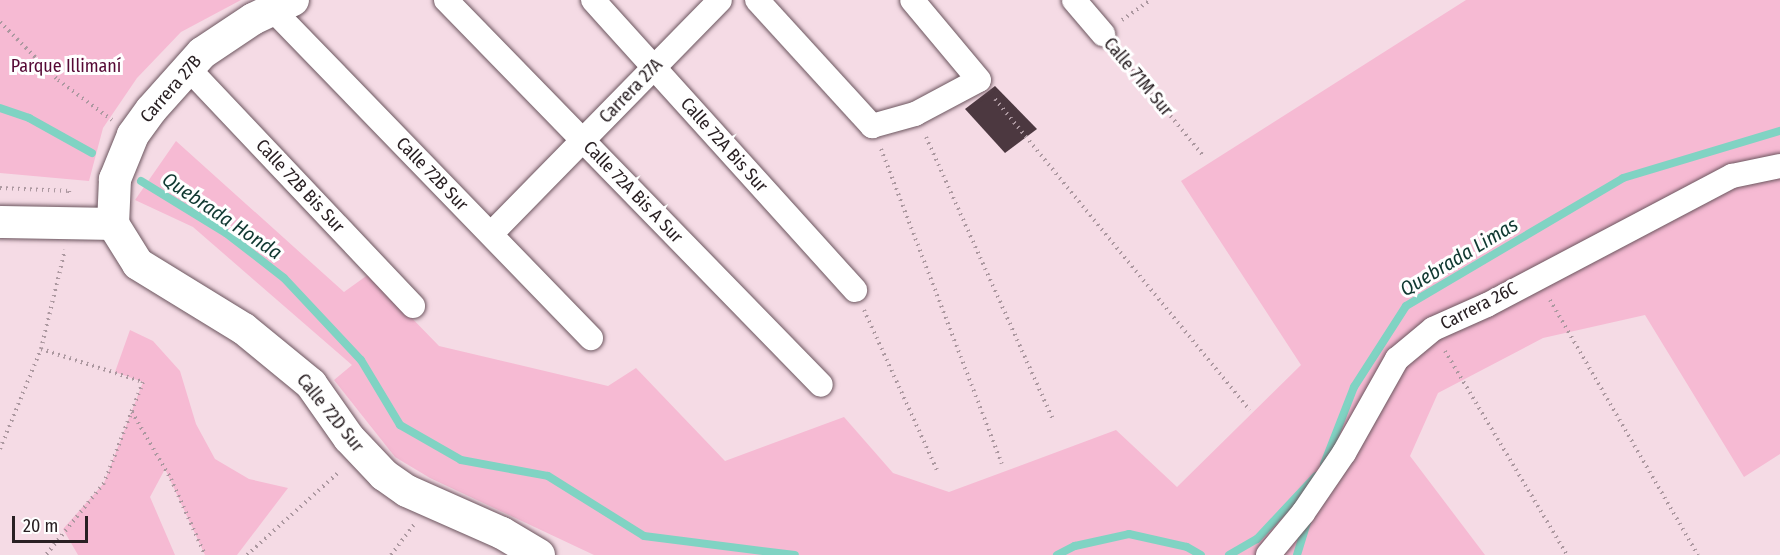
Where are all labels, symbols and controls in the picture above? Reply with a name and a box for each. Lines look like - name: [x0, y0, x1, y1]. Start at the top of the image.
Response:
- street label: Calle 71M Sur: [1099, 33, 1177, 121]
- street label: Carrera 27B: [136, 51, 206, 127]
- street label: Carrera 27A: [595, 54, 667, 128]
- park label: Parque Illimaní: [11, 55, 121, 77]
- street label: Calle 72A Bis Sur: [676, 93, 772, 197]
- street label: Calle 72B Sur: [392, 133, 472, 215]
- street label: Calle 72B Bis Sur: [251, 135, 349, 237]
- street label: Calle 72A Bis A Sur: [579, 136, 687, 248]
- water label: Quebrada Honda: [158, 167, 286, 265]
- water label: Quebrada Limas: [1396, 212, 1522, 302]
- street label: Carrera 26C: [1437, 277, 1521, 335]
- street label: Calle 72D Sur: [292, 369, 368, 457]
- scale bar: [15, 504, 92, 542]
- text: 20 m: [23, 515, 58, 537]

